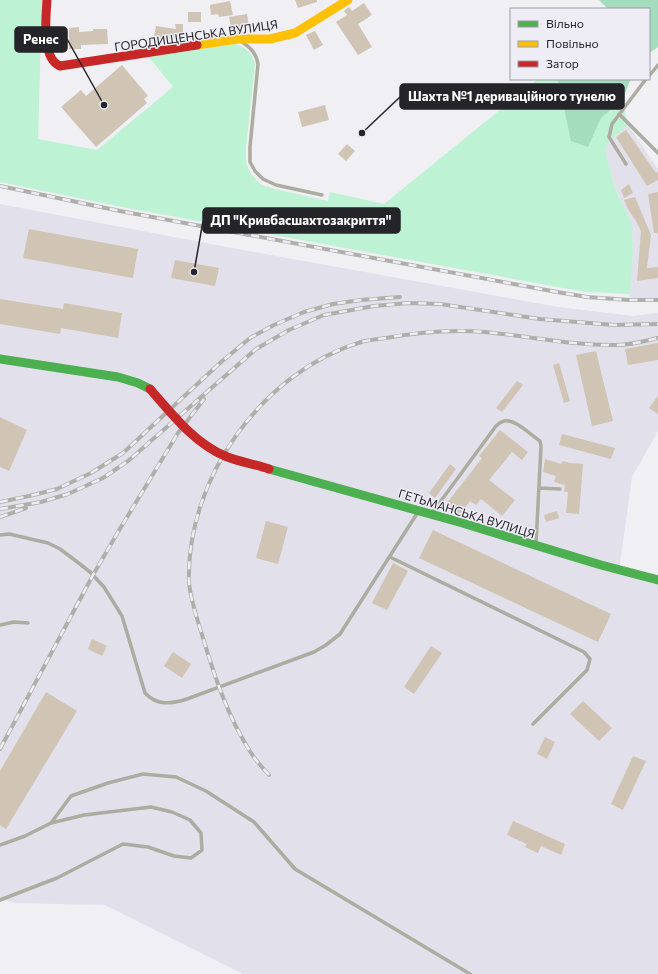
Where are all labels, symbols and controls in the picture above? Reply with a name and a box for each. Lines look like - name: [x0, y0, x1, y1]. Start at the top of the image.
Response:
- legend: [510, 8, 650, 80]
- text: Вільно: [546, 16, 584, 30]
- street label: ГОРОДИЩЕНСЬКА ВУЛИЦЯ: [113, 17, 279, 53]
- callout: Ренес: [15, 27, 67, 52]
- text: Ренес: [23, 31, 59, 47]
- text: Повільно: [546, 36, 599, 50]
- text: Затор: [546, 56, 579, 70]
- callout: Шахта №1 дериваційного тунелю: [400, 84, 624, 109]
- text: Шахта №1 дериваційного тунелю: [408, 88, 616, 104]
- callout: ДП "Кривбасшахтозакриття": [203, 208, 400, 233]
- text: ДП "Кривбасшахтозакриття": [211, 212, 392, 228]
- street label: ГЕТЬМАНСЬКА ВУЛИЦЯ: [397, 486, 537, 540]

